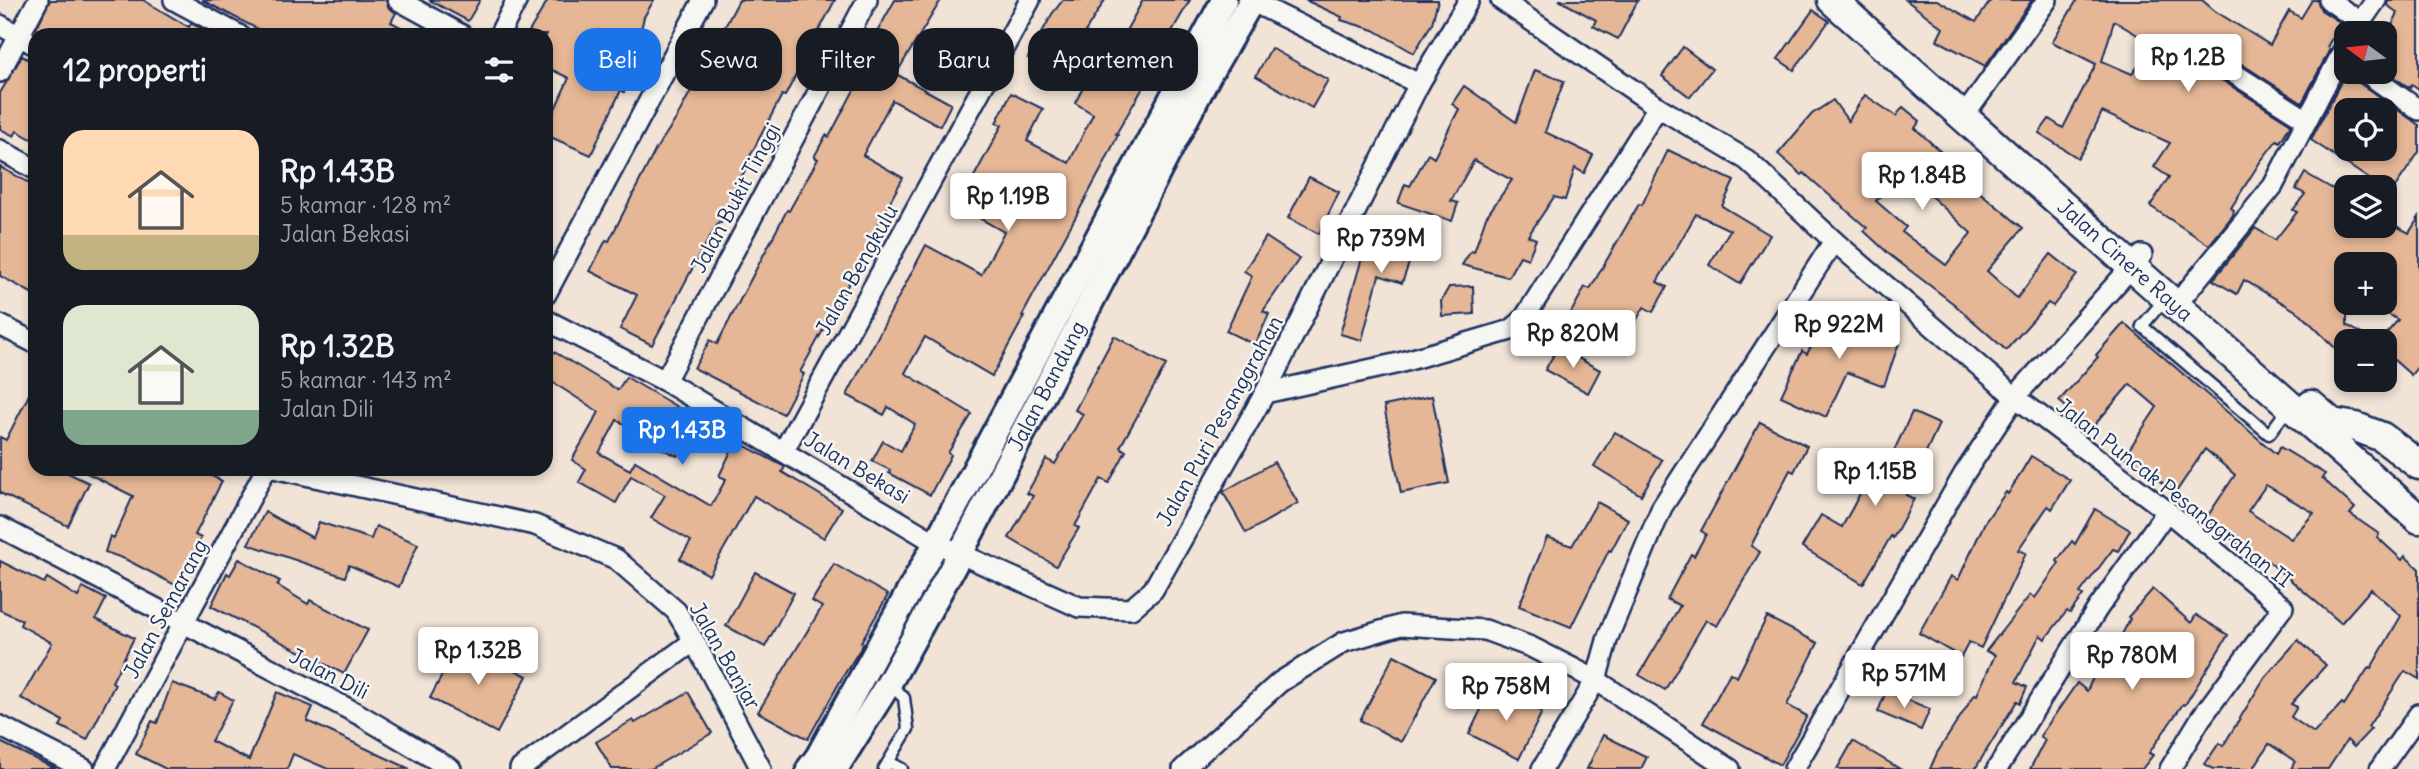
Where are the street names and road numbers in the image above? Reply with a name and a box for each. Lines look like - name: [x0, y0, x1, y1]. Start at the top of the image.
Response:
- street label: Jalan Bukit Tinggi: [685, 118, 786, 277]
- street label: Jalan Cinere Raya: [2052, 193, 2199, 327]
- street label: Jalan Bengkulu: [810, 200, 904, 340]
- street label: Jalan Puri Pesanggrahan: [1150, 311, 1289, 531]
- street label: Jalan Bandung: [1002, 316, 1092, 456]
- street label: Jalan Puncak Pesanggrahan II: [2051, 392, 2298, 593]
- street label: Jalan Bekasi: [800, 426, 915, 510]
- street label: Jalan Semarang: [117, 534, 214, 683]
- street label: Jalan Banjar: [684, 597, 767, 715]
- street label: Jalan Dili: [285, 642, 373, 705]

